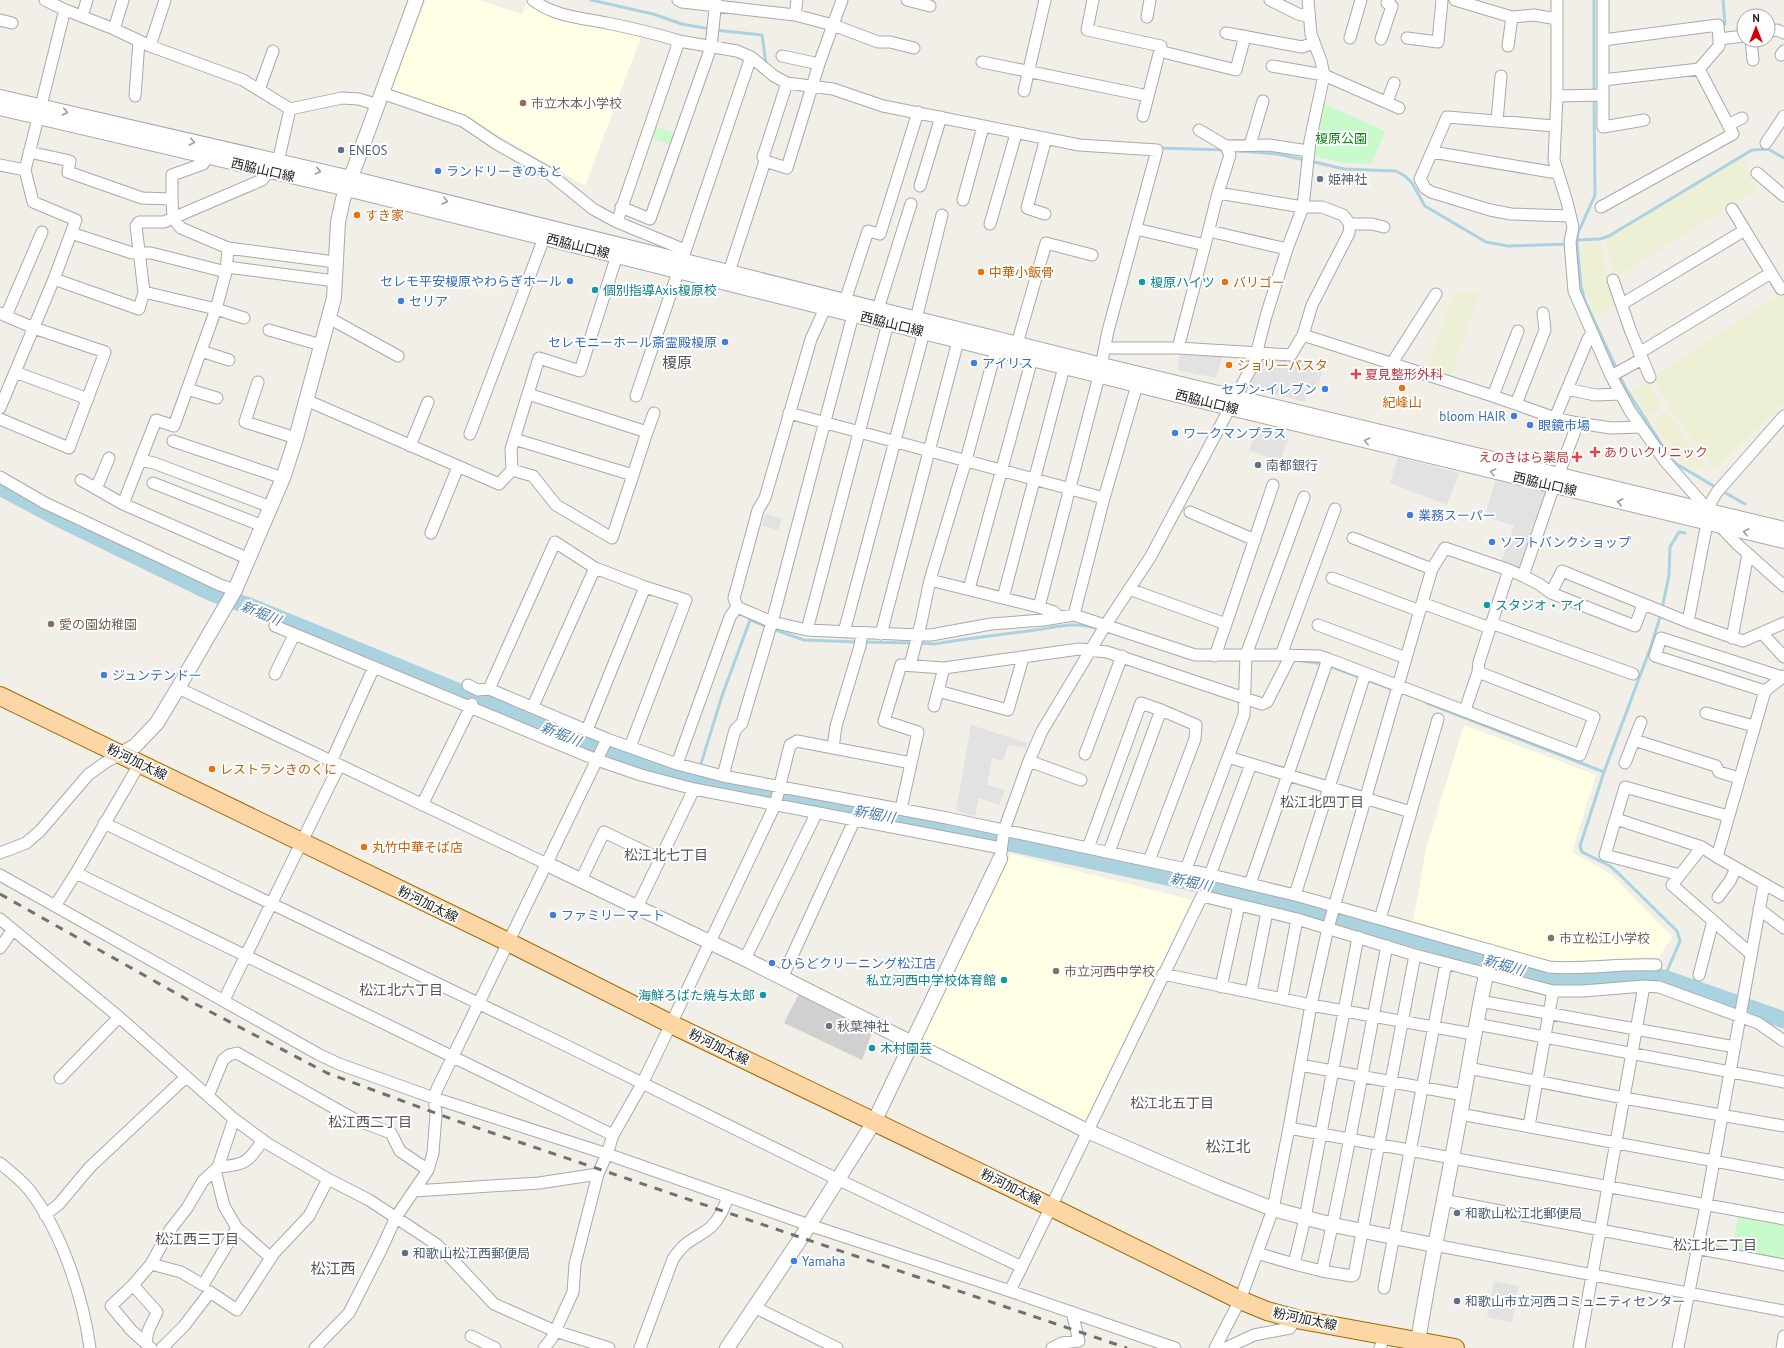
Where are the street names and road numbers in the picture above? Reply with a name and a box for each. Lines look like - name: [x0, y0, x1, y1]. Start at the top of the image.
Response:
- street label: 西脇山口線: [229, 154, 297, 186]
- street label: 西脇山口線: [544, 230, 612, 262]
- street label: 西脇山口線: [858, 308, 926, 340]
- street label: 西脇山口線: [1173, 386, 1241, 418]
- street label: 西脇山口線: [1511, 468, 1579, 500]
- street label: 粉河加太線: [104, 740, 170, 784]
- street label: 粉河加太線: [395, 882, 461, 926]
- street label: 粉河加太線: [686, 1025, 752, 1069]
- street label: 粉河加太線: [978, 1165, 1044, 1209]
- street label: 粉河加太線: [1271, 1304, 1339, 1334]

